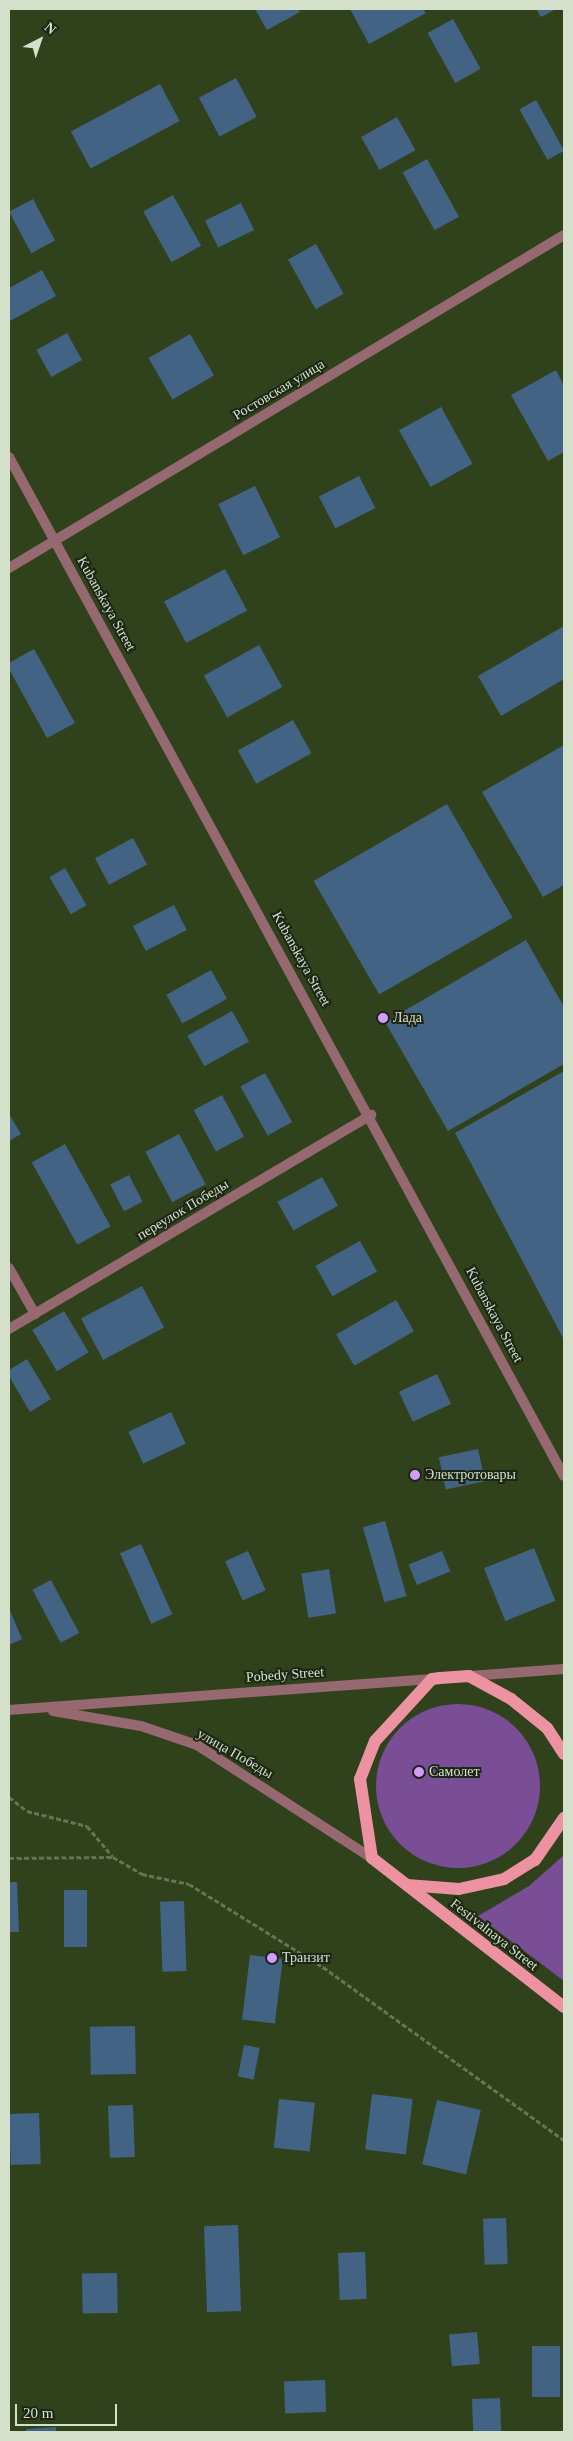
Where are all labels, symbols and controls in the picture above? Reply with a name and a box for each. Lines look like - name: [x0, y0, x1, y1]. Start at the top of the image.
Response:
- north arrow: [15, 15, 65, 65]
- text: N: [41, 19, 59, 37]
- street label: Ростовская улица: [230, 356, 328, 424]
- street label: Kubanskaya Street: [73, 554, 139, 654]
- street label: Kubanskaya Street: [268, 909, 334, 1009]
- place label: Лада: [393, 1010, 422, 1026]
- marker: Лада: [377, 1012, 389, 1024]
- street label: переулок Победы: [134, 1176, 232, 1244]
- street label: Kubanskaya Street: [462, 1265, 526, 1365]
- place label: Электротовары: [425, 1467, 516, 1483]
- marker: Электротовары: [409, 1469, 421, 1481]
- street label: Pobedy Street: [245, 1664, 325, 1686]
- street label: улица Победы: [194, 1726, 276, 1782]
- place label: Самолет: [429, 1764, 480, 1780]
- marker: Самолет: [413, 1766, 425, 1778]
- street label: Festivalnaya Street: [447, 1895, 541, 1975]
- place label: Транзит: [282, 1950, 330, 1966]
- marker: Транзит: [266, 1952, 278, 1964]
- scale bar: [18, 2394, 120, 2426]
- text: 20 m: [23, 2405, 53, 2421]

